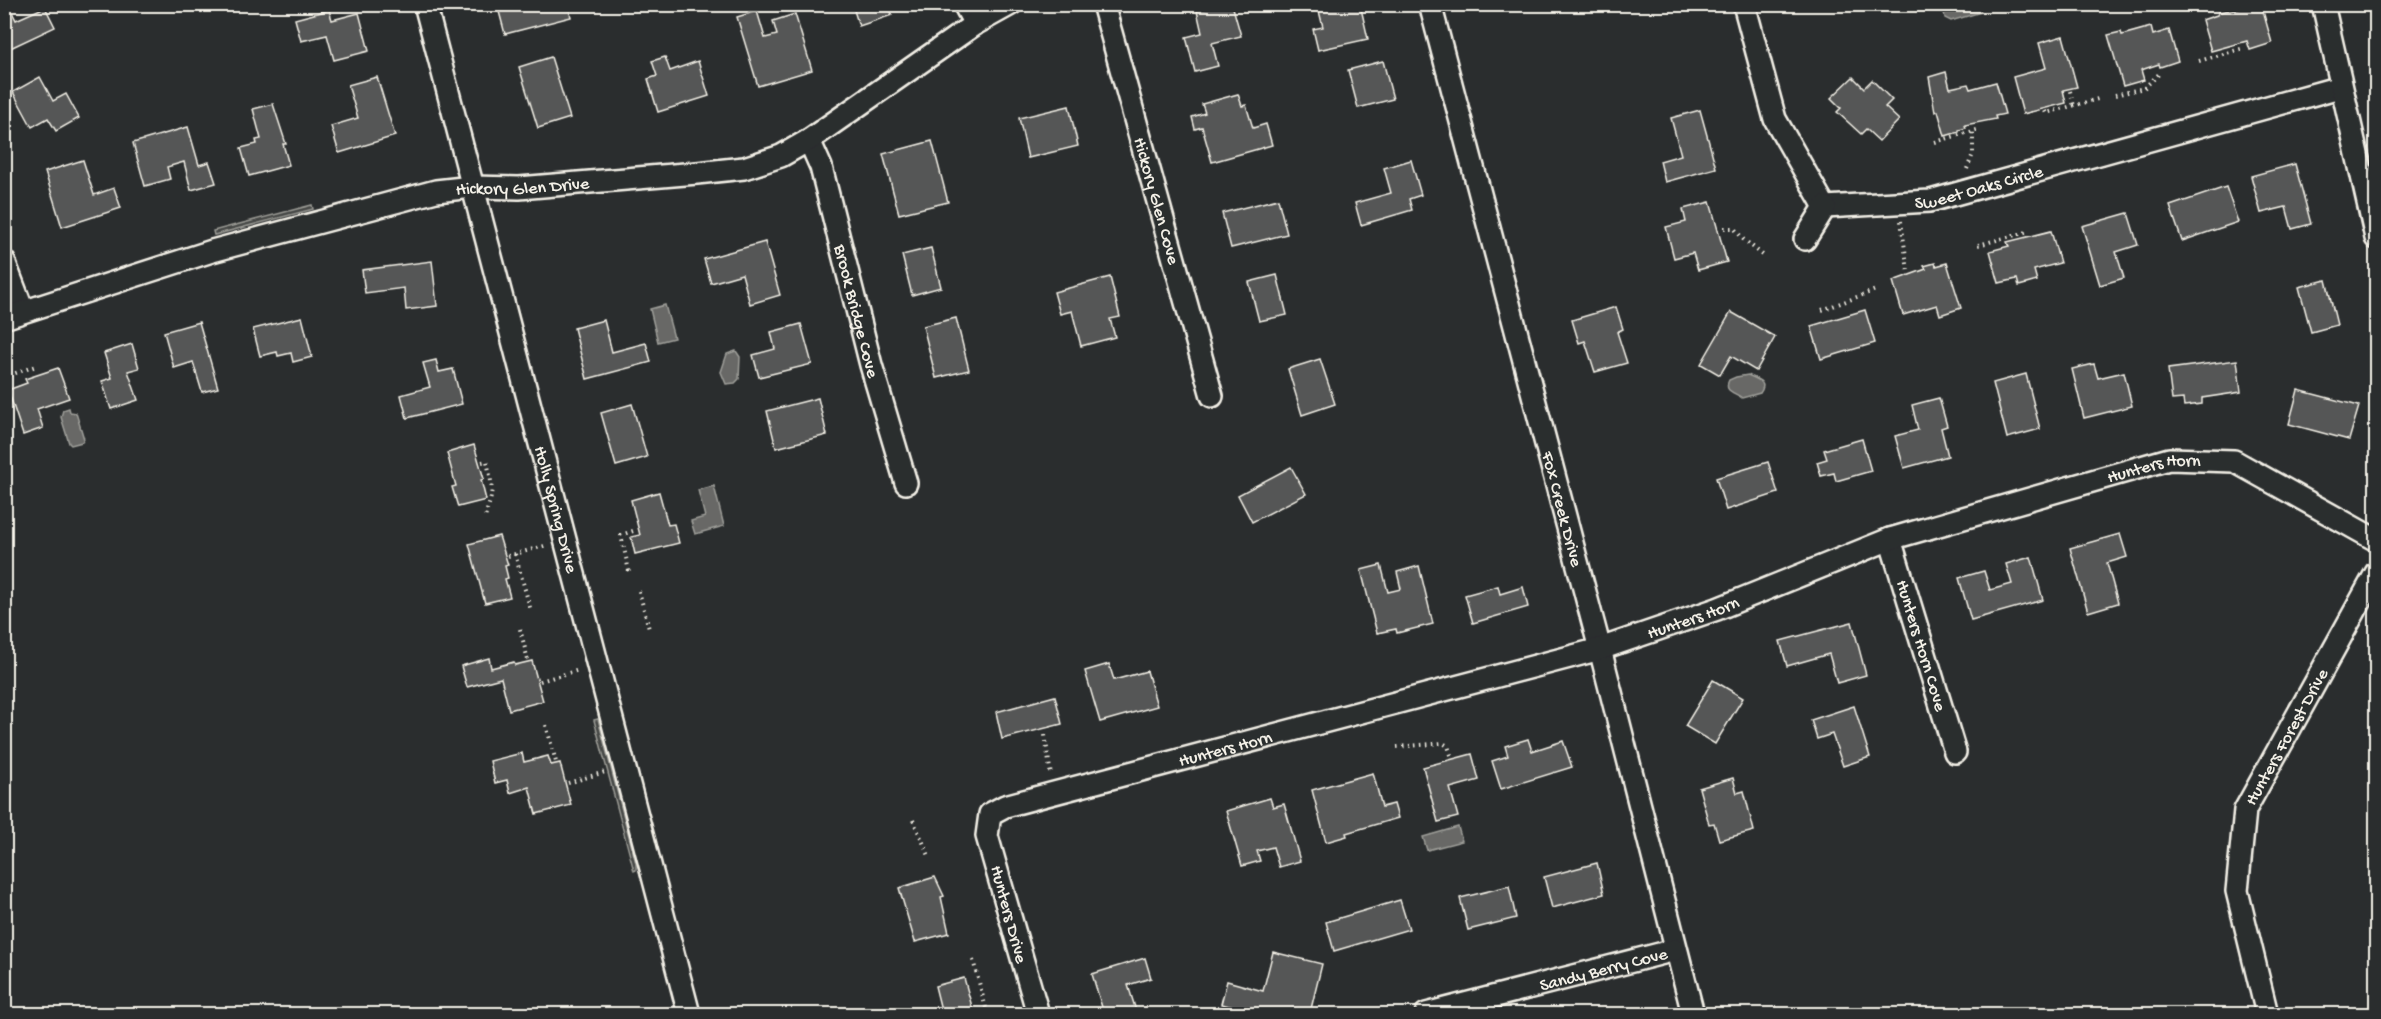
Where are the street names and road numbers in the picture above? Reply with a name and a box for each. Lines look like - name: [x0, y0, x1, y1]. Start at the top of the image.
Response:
- street label: Hickory Glen Cove: [1128, 135, 1183, 268]
- street label: Sweet Oaks Circle: [1914, 162, 2046, 215]
- street label: Hickory Glen Drive: [455, 174, 591, 202]
- street label: Brook Bridge Cove: [828, 242, 882, 381]
- street label: Holly Spring Drive: [528, 444, 581, 576]
- street label: Fox Creek Drive: [1535, 448, 1586, 570]
- street label: Hunters Horn: [2105, 451, 2201, 489]
- street label: Hunters Horn Cove: [1890, 578, 1950, 715]
- street label: Hunters Horn: [1645, 593, 1743, 645]
- street label: Hunters Forest Drive: [2242, 665, 2334, 810]
- street label: Hunters Horn: [1177, 728, 1275, 773]
- street label: Hunters Drive: [984, 863, 1031, 967]
- street label: Sandy Berry Cove: [1538, 944, 1671, 997]

